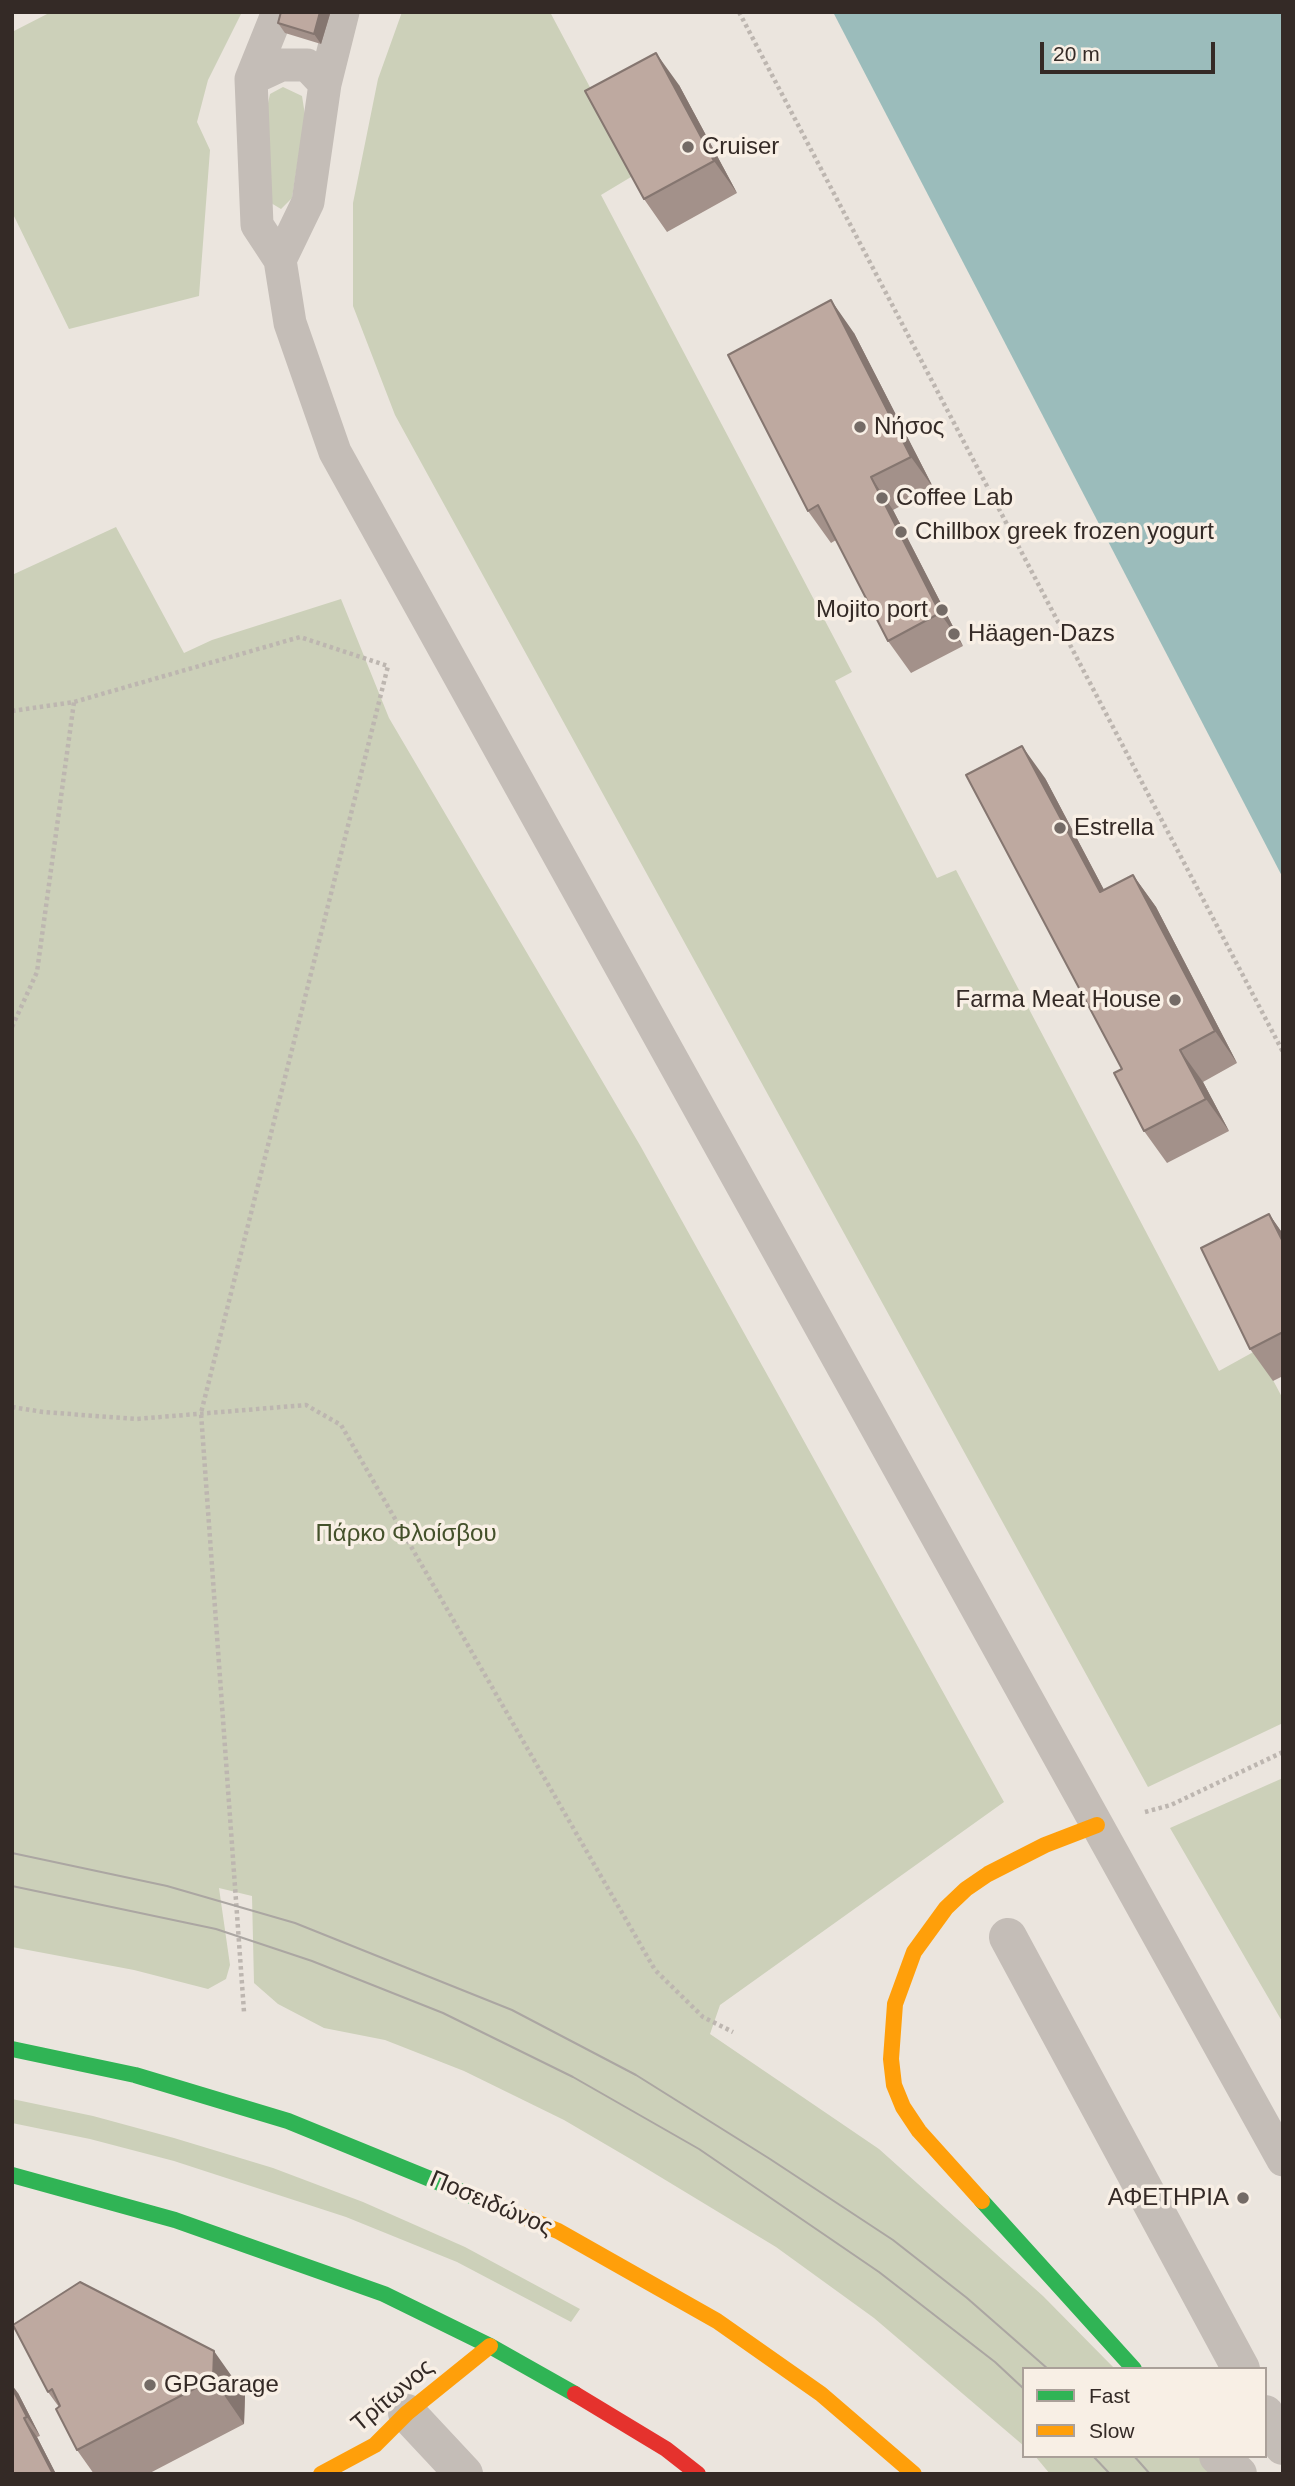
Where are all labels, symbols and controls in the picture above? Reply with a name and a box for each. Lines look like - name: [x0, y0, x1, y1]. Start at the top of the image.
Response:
- scale bar: [1043, 28, 1218, 72]
- text: 20 m: [1053, 42, 1100, 65]
- place label: Cruiser: [702, 133, 779, 161]
- marker: Cruiser: [680, 139, 696, 155]
- place label: Νήσος: [874, 413, 944, 441]
- marker: Νήσος: [852, 419, 868, 435]
- place label: Coffee Lab: [896, 484, 1013, 512]
- marker: Coffee Lab: [874, 490, 890, 506]
- place label: Chillbox greek frozen yogurt: [915, 518, 1214, 546]
- marker: Chillbox greek frozen yogurt: [893, 524, 909, 540]
- place label: Mojito port: [816, 596, 928, 624]
- marker: Mojito port: [934, 602, 950, 618]
- place label: Häagen-Dazs: [968, 620, 1115, 648]
- marker: Häagen-Dazs: [946, 626, 962, 642]
- place label: Estrella: [1074, 814, 1154, 842]
- marker: Estrella: [1052, 820, 1068, 836]
- place label: Farma Meat House: [956, 986, 1161, 1014]
- marker: Farma Meat House: [1167, 992, 1183, 1008]
- park label: Πάρκο Φλοίσβου: [315, 1520, 497, 1548]
- street label: Ποσειδώνος: [425, 2165, 557, 2243]
- place label: ΑΦΕΤΗΡΙΑ: [1108, 2184, 1229, 2212]
- marker: ΑΦΕΤΗΡΙΑ: [1235, 2190, 1251, 2206]
- street label: Τρίτωνος: [346, 2353, 440, 2439]
- legend: [1022, 2367, 1267, 2458]
- place label: GPGarage: [164, 2371, 279, 2399]
- marker: GPGarage: [142, 2377, 158, 2393]
- text: Fast: [1089, 2384, 1130, 2407]
- text: Slow: [1089, 2419, 1135, 2442]

